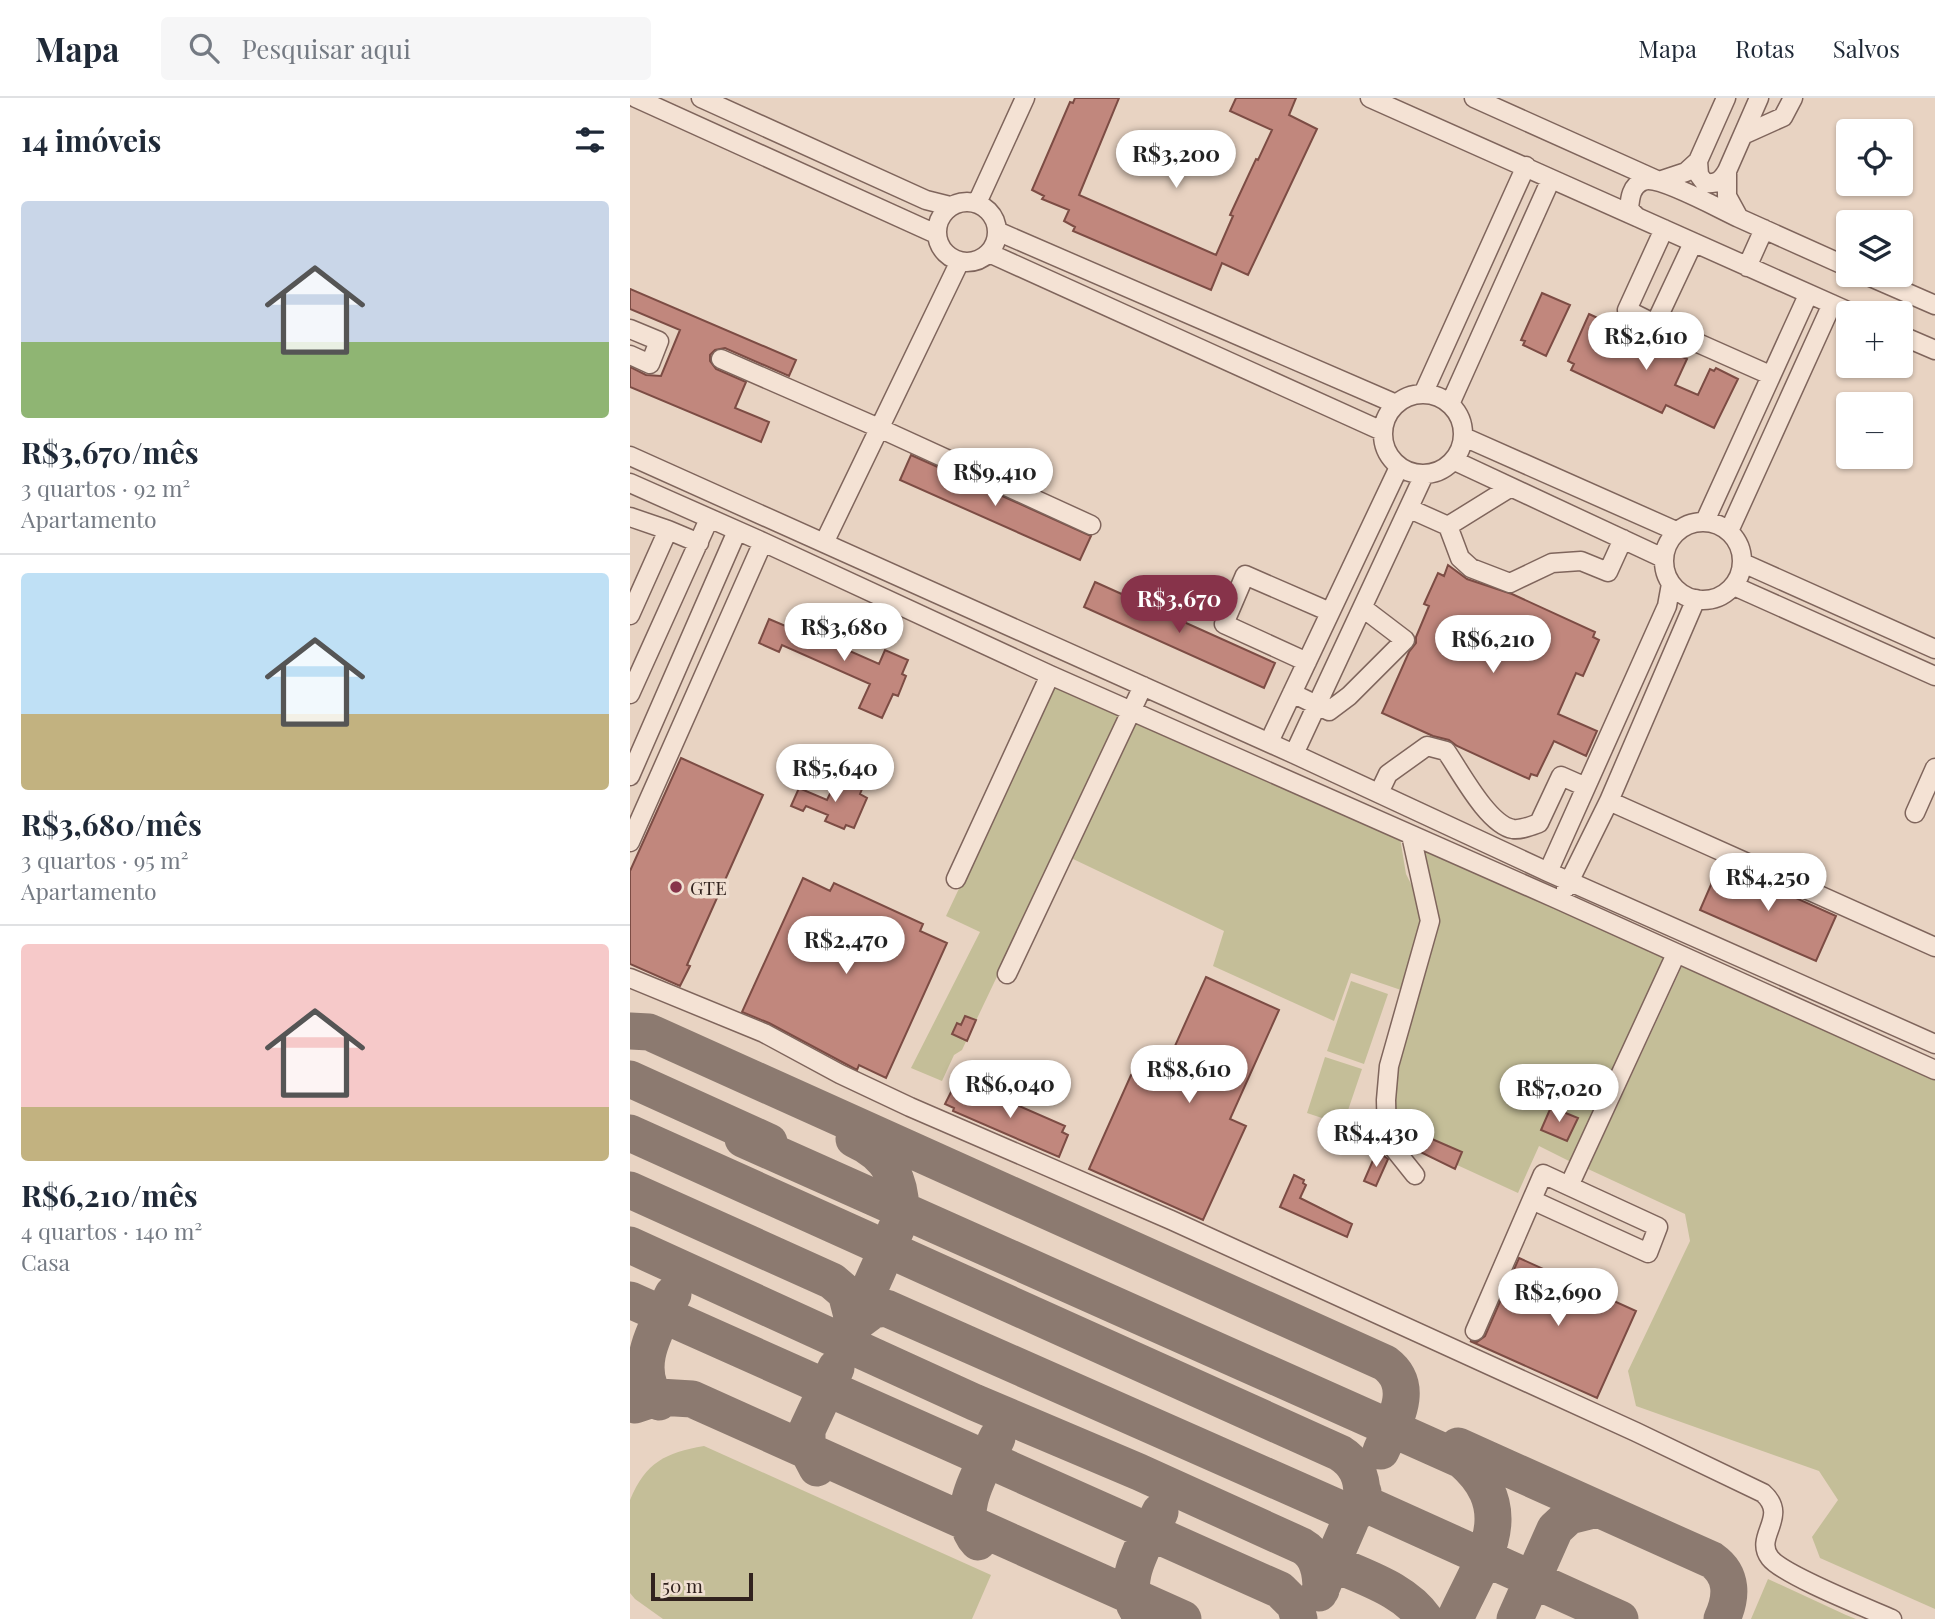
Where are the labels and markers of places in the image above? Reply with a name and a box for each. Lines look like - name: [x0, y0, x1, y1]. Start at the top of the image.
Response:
- pin: R$3,200: [1111, 130, 1241, 190]
- pin: R$2,610: [1581, 313, 1711, 372]
- pin: R$9,410: [930, 448, 1060, 508]
- pin: R$3,670: [1114, 575, 1244, 635]
- pin: R$3,680: [779, 603, 909, 663]
- pin: R$6,210: [1428, 616, 1558, 675]
- pin: R$5,640: [770, 744, 900, 804]
- pin: R$4,250: [1703, 854, 1833, 913]
- place label: GTE: [690, 874, 727, 900]
- marker: GTE: [668, 879, 684, 895]
- pin: R$2,470: [781, 916, 911, 976]
- pin: R$8,610: [1124, 1046, 1254, 1105]
- pin: R$6,040: [945, 1060, 1075, 1120]
- pin: R$7,020: [1494, 1065, 1624, 1124]
- pin: R$4,430: [1311, 1110, 1441, 1169]
- pin: R$2,690: [1493, 1268, 1623, 1328]

